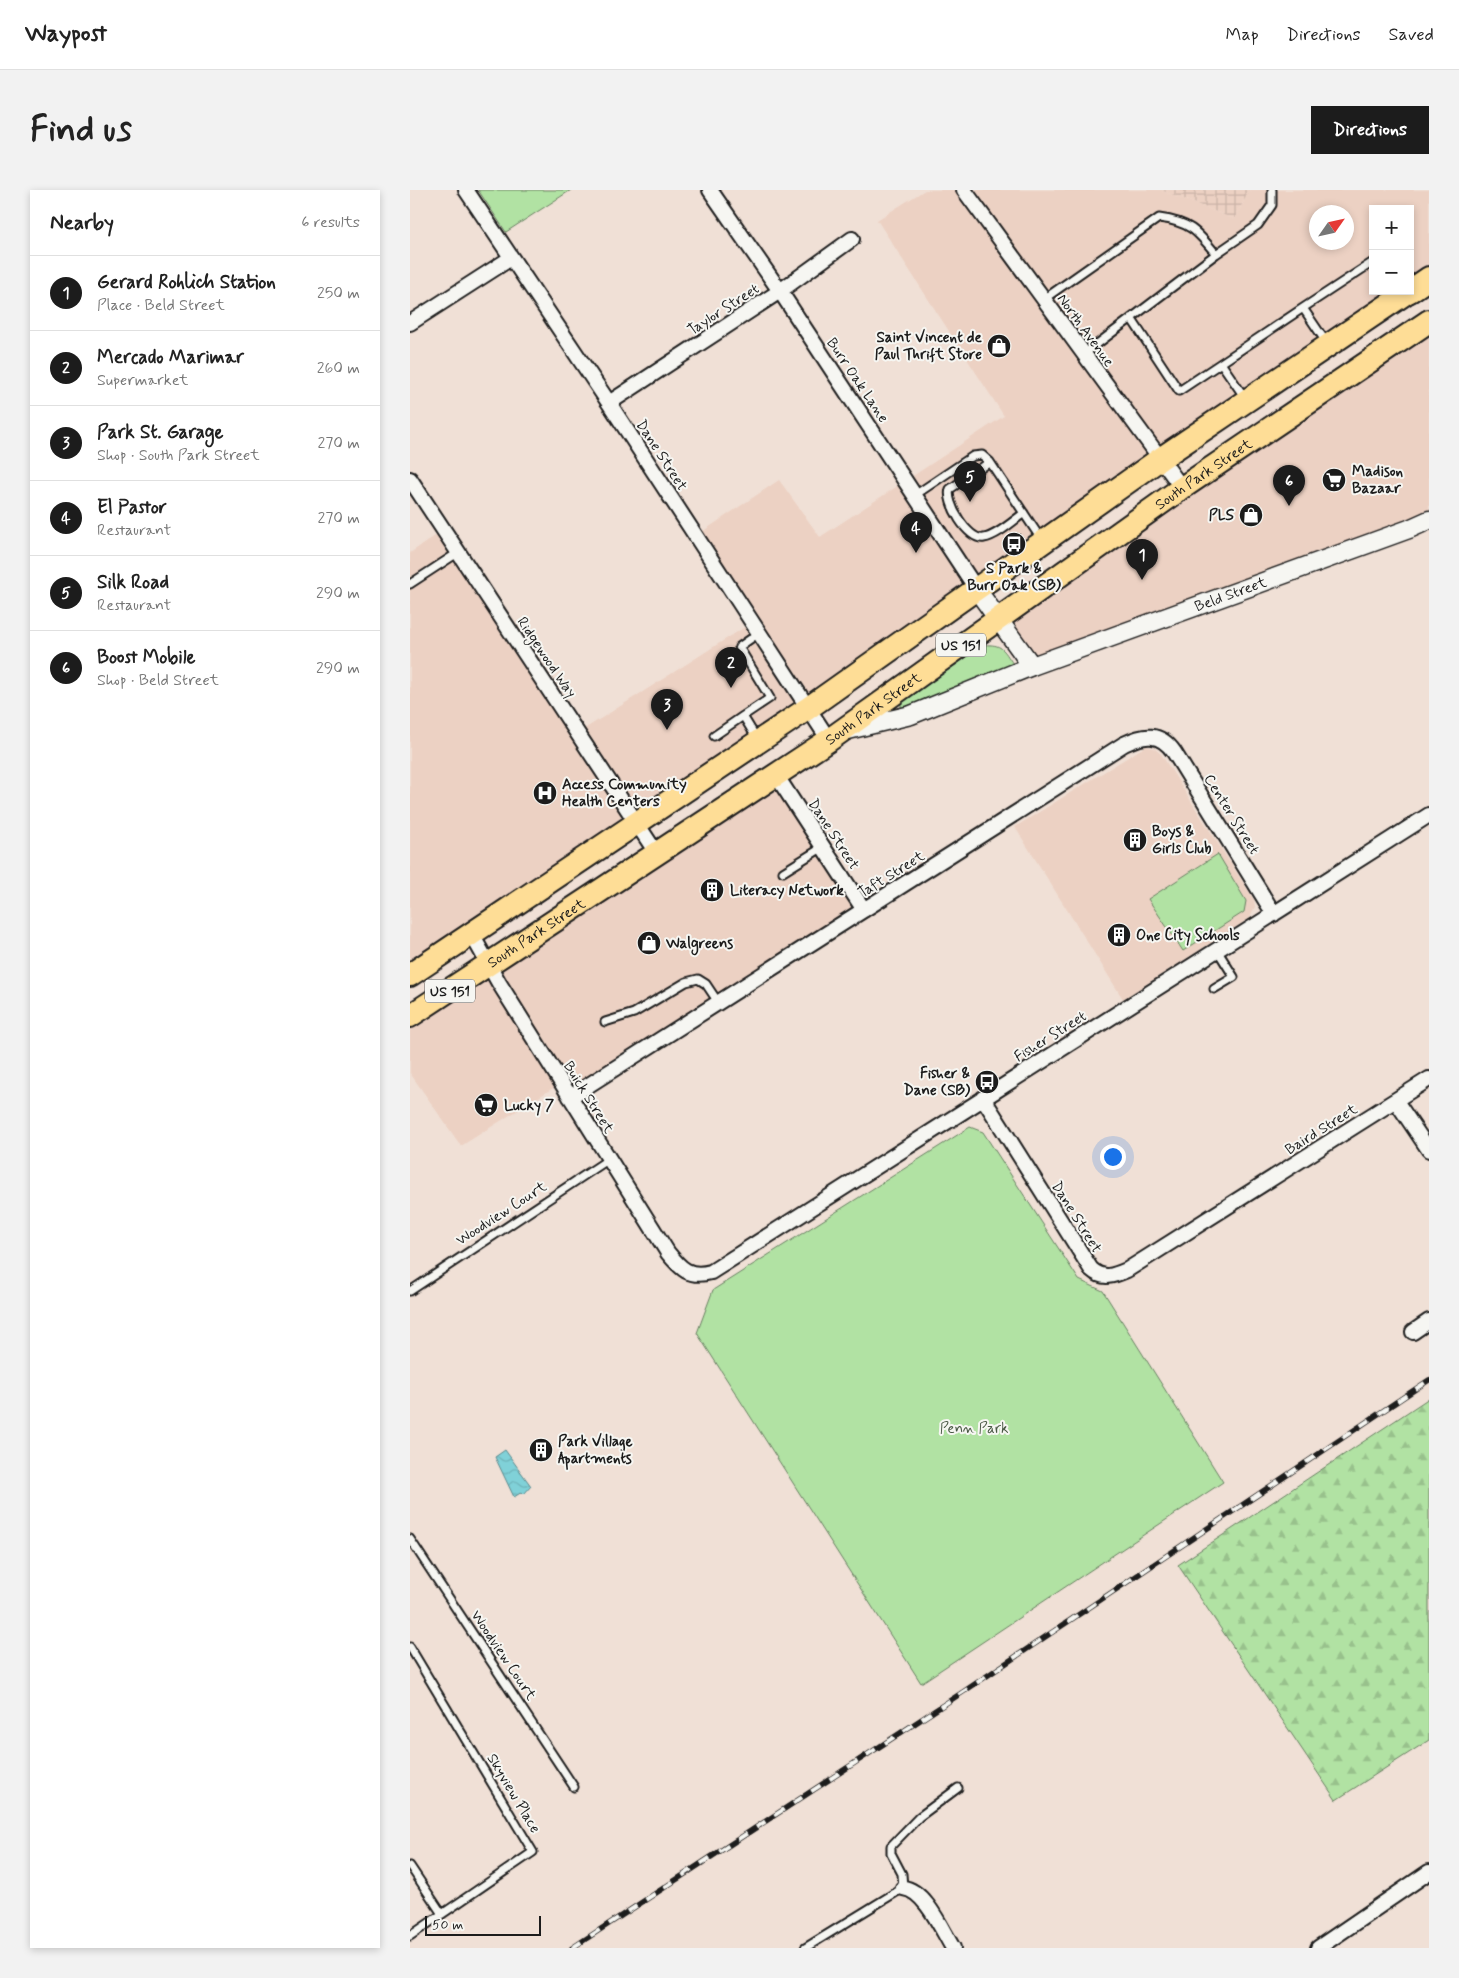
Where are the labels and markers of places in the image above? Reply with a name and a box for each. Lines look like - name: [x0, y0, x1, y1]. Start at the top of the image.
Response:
- place label: Saint Vincent de Paul Thrift Store: [875, 328, 983, 365]
- shop icon: Saint Vincent de Paul Thrift Store: [986, 333, 1012, 359]
- pin: 5: [954, 461, 986, 502]
- place label: Madison Bazaar: [1352, 462, 1404, 499]
- pin: 6: [1273, 465, 1305, 506]
- supermarket icon: Madison Bazaar: [1321, 467, 1347, 493]
- shop icon: PLS: [1238, 502, 1264, 528]
- place label: PLS: [1209, 506, 1235, 526]
- pin: 4: [900, 512, 932, 553]
- bus stop icon: S Park & Burr Oak (SB): [1001, 531, 1027, 557]
- pin: 1: [1126, 539, 1158, 580]
- place label: S Park & Burr Oak (SB): [967, 559, 1061, 596]
- pin: 2: [715, 647, 747, 688]
- pin: 3: [651, 689, 683, 730]
- place label: Access Community Health Centers: [562, 775, 687, 812]
- hospital icon: Access Community Health Centers: [532, 780, 558, 806]
- place label: Boys & Girls Club: [1152, 822, 1212, 859]
- building icon: Boys & Girls Club: [1122, 827, 1148, 853]
- building icon: Literacy Network: [699, 877, 725, 903]
- place label: Literacy Network: [730, 881, 844, 901]
- building icon: One City Schools: [1106, 922, 1132, 948]
- place label: One City Schools: [1136, 926, 1240, 946]
- shop icon: Walgreens: [636, 930, 662, 956]
- place label: Walgreens: [665, 934, 733, 956]
- place label: Fisher & Dane (SB): [903, 1064, 971, 1101]
- bus stop icon: Fisher & Dane (SB): [974, 1069, 1000, 1095]
- supermarket icon: Lucky 7: [473, 1092, 499, 1118]
- place label: Lucky 7: [504, 1096, 554, 1116]
- place label: Park Village Apartments: [558, 1432, 633, 1470]
- building icon: Park Village Apartments: [528, 1437, 554, 1463]

